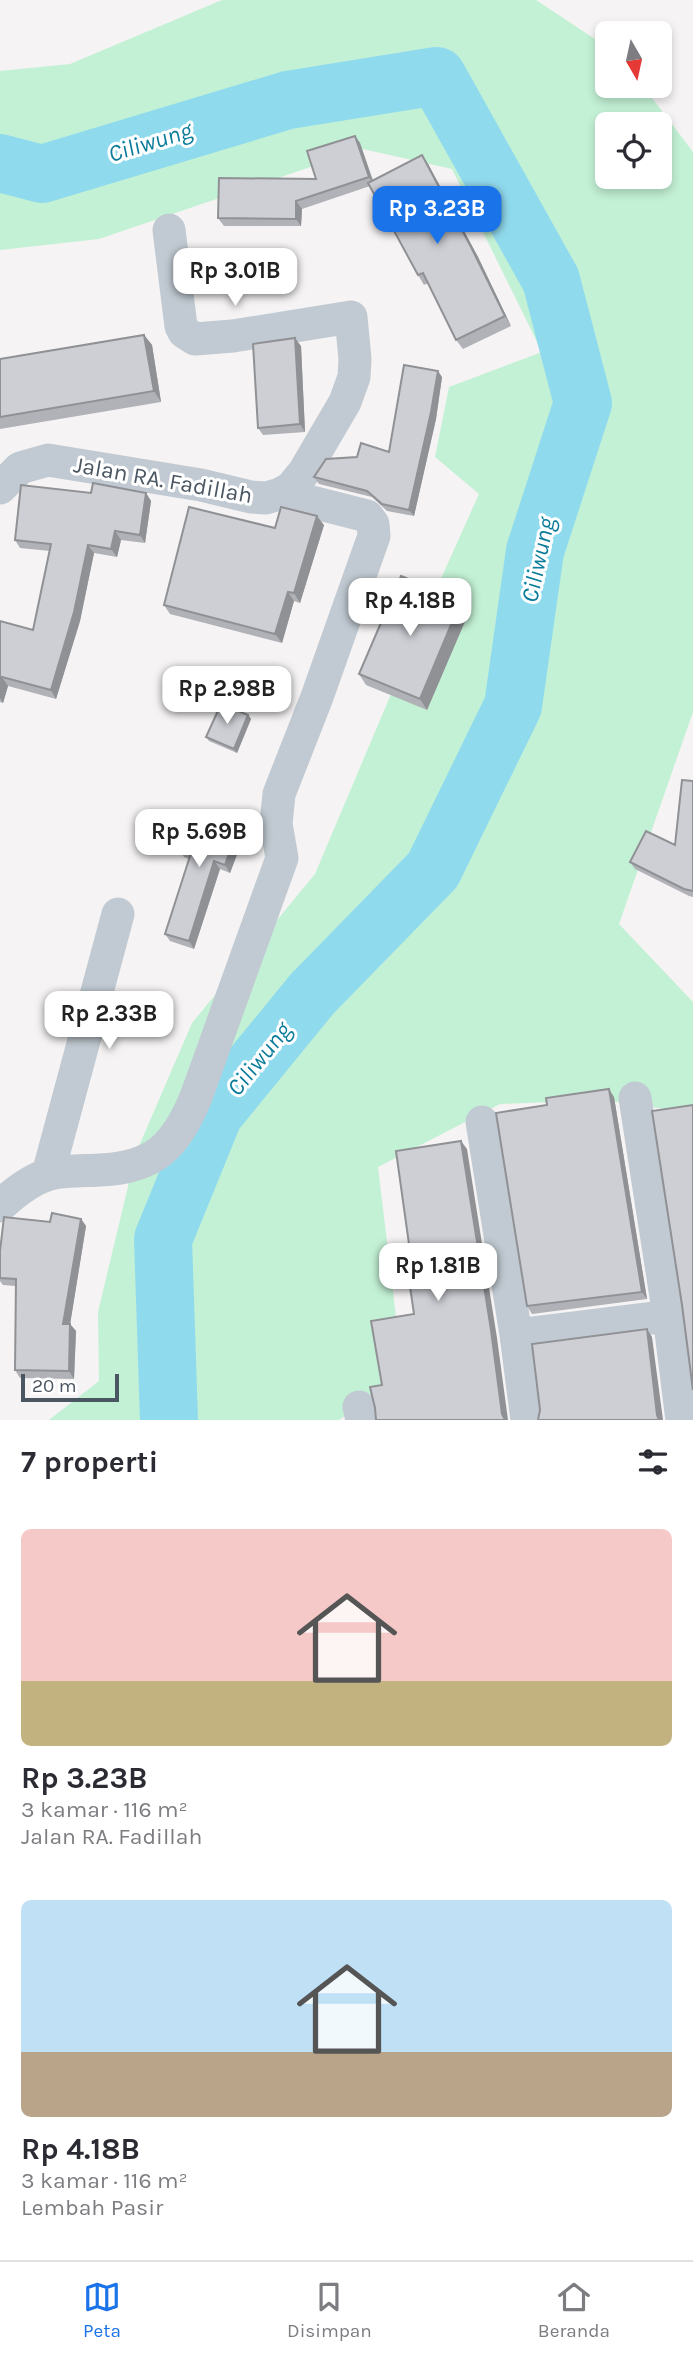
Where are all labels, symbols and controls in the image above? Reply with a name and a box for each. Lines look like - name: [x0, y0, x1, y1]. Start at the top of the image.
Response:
- north arrow: [595, 21, 672, 98]
- map controls: [595, 21, 672, 189]
- button: locate: [595, 112, 672, 189]
- water label: Ciliwung: [105, 116, 196, 168]
- pin: Rp 3.23B: [365, 187, 509, 246]
- text: Rp 3.23B: [388, 195, 486, 222]
- pin: Rp 3.01B: [163, 248, 307, 308]
- text: Rp 3.01B: [189, 257, 281, 284]
- street label: Jalan RA. Fadillah: [71, 451, 255, 509]
- water label: Ciliwung: [515, 514, 561, 605]
- pin: Rp 4.18B: [338, 578, 482, 638]
- text: Rp 4.18B: [364, 587, 456, 614]
- pin: Rp 2.98B: [155, 666, 299, 726]
- text: Rp 2.98B: [178, 675, 276, 702]
- pin: Rp 5.69B: [127, 810, 271, 869]
- text: Rp 5.69B: [151, 818, 247, 845]
- pin: Rp 2.33B: [37, 992, 181, 1051]
- text: Rp 2.33B: [60, 1000, 158, 1027]
- water label: Ciliwung: [221, 1016, 297, 1101]
- pin: Rp 1.81B: [366, 1244, 510, 1303]
- text: Rp 1.81B: [395, 1252, 481, 1279]
- scale bar: [21, 1371, 119, 1403]
- text: 20 m: [32, 1375, 77, 1397]
- icon: filters: [634, 1443, 672, 1481]
- text: 7 properti: [21, 1444, 158, 1480]
- icon: home: [284, 1575, 410, 1701]
- text: Rp 3.23B: [21, 1760, 148, 1796]
- text: 3 kamar · 116 m²: [21, 1796, 188, 1823]
- text: Jalan RA. Fadillah: [21, 1823, 202, 1850]
- icon: home: [284, 1946, 410, 2072]
- text: Rp 4.18B: [21, 2131, 140, 2167]
- text: 3 kamar · 116 m²: [21, 2167, 188, 2194]
- text: Lembah Pasir: [21, 2194, 163, 2221]
- tab: Peta: [83, 2278, 121, 2342]
- tab: Disimpan: [287, 2278, 372, 2342]
- tab: Beranda: [538, 2278, 610, 2342]

